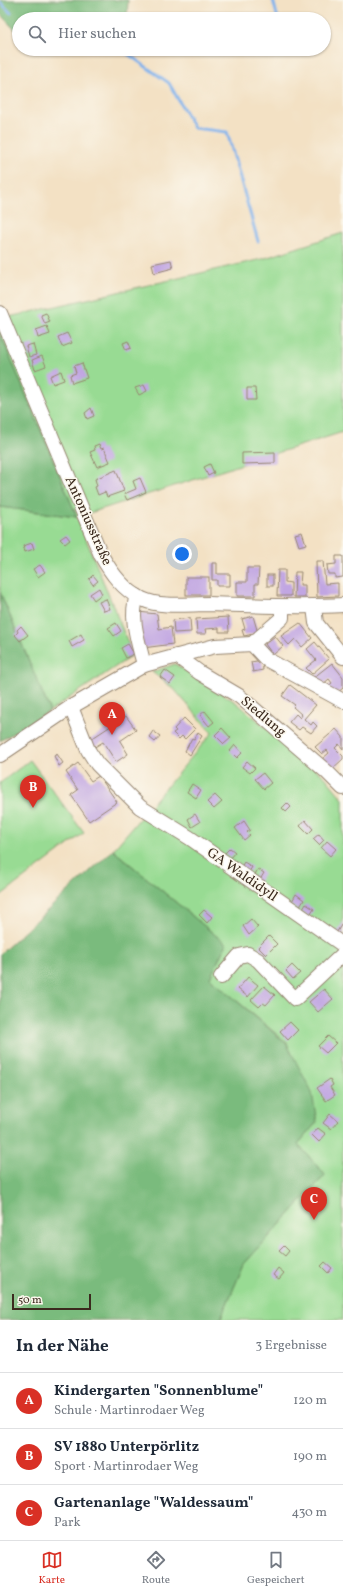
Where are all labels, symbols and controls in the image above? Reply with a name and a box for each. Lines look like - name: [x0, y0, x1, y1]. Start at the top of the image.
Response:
- search box: [12, 12, 331, 56]
- icon: search: [26, 23, 48, 45]
- text: Hier suchen: [58, 24, 136, 45]
- street label: Antoniusstraße: [60, 473, 116, 569]
- your location: [172, 544, 192, 564]
- street label: Siedlung: [236, 692, 290, 742]
- pin: A: [99, 702, 125, 735]
- pin: B: [20, 775, 46, 808]
- street label: GA Waldidyll: [203, 844, 281, 906]
- pin: C: [301, 1187, 327, 1220]
- scale bar: [12, 1292, 91, 1311]
- text: 50 m: [18, 1293, 42, 1308]
- text: In der Nähe: [16, 1335, 109, 1358]
- text: 3 Ergebnisse: [256, 1337, 327, 1355]
- text: Kindergarten "Sonnenblume": [54, 1381, 263, 1402]
- text: A: [24, 1392, 34, 1410]
- text: 120 m: [293, 1392, 327, 1410]
- text: Schule · Martinrodaer Weg: [54, 1402, 205, 1420]
- text: SV 1880 Unterpörlitz: [54, 1437, 199, 1458]
- text: B: [25, 1448, 33, 1466]
- text: 190 m: [293, 1448, 327, 1466]
- text: Sport · Martinrodaer Weg: [54, 1458, 198, 1476]
- text: Gartenanlage "Waldessaum": [54, 1493, 254, 1514]
- text: C: [25, 1504, 33, 1522]
- text: 430 m: [291, 1504, 327, 1522]
- text: Park: [54, 1514, 81, 1532]
- tab: Karte: [38, 1549, 65, 1588]
- tab: Route: [142, 1549, 170, 1588]
- tab: Gespeichert: [247, 1549, 305, 1588]

